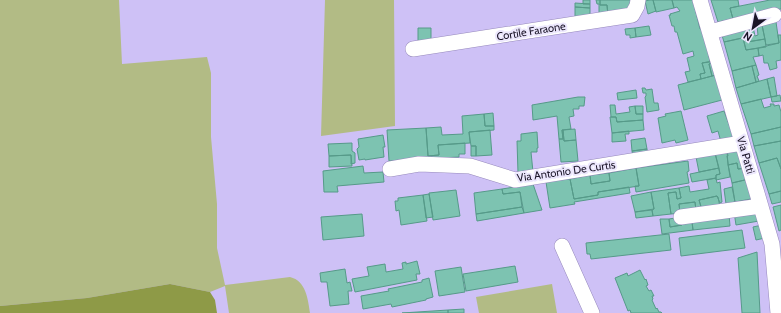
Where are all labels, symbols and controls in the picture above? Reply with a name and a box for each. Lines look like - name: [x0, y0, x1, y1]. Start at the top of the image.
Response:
- north arrow: [733, 8, 773, 48]
- street label: Cortile Faraone: [495, 19, 567, 43]
- text: N: [741, 28, 755, 44]
- street label: Via Patti: [734, 135, 758, 175]
- street label: Via Antonio De Curtis: [516, 157, 617, 185]

